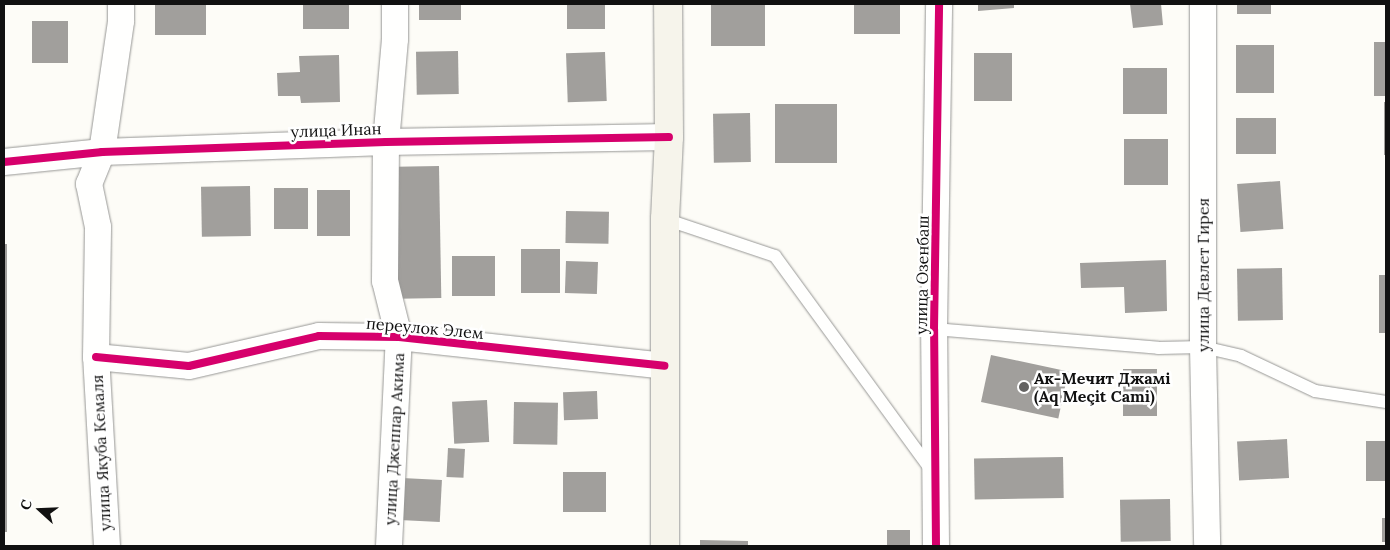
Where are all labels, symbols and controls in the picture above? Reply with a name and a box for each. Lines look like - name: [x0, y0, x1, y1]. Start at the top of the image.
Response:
- street label: улица Инан: [290, 119, 382, 141]
- street label: улица Девлет Гирея: [1193, 198, 1213, 352]
- street label: улица Озенбаш: [911, 215, 933, 335]
- street label: переулок Элем: [365, 313, 485, 343]
- street label: улица Джеппар Акима: [380, 352, 408, 526]
- place label: Ак-Мечит Джамі (Aq Meçit Cami): [1034, 368, 1171, 406]
- street label: улица Якуба Кемаля: [87, 374, 115, 532]
- marker: Ак-Мечит Джамі (Aq Meçit Cami): [1018, 381, 1030, 393]
- north arrow: [15, 485, 65, 535]
- text: С: [16, 497, 36, 512]

